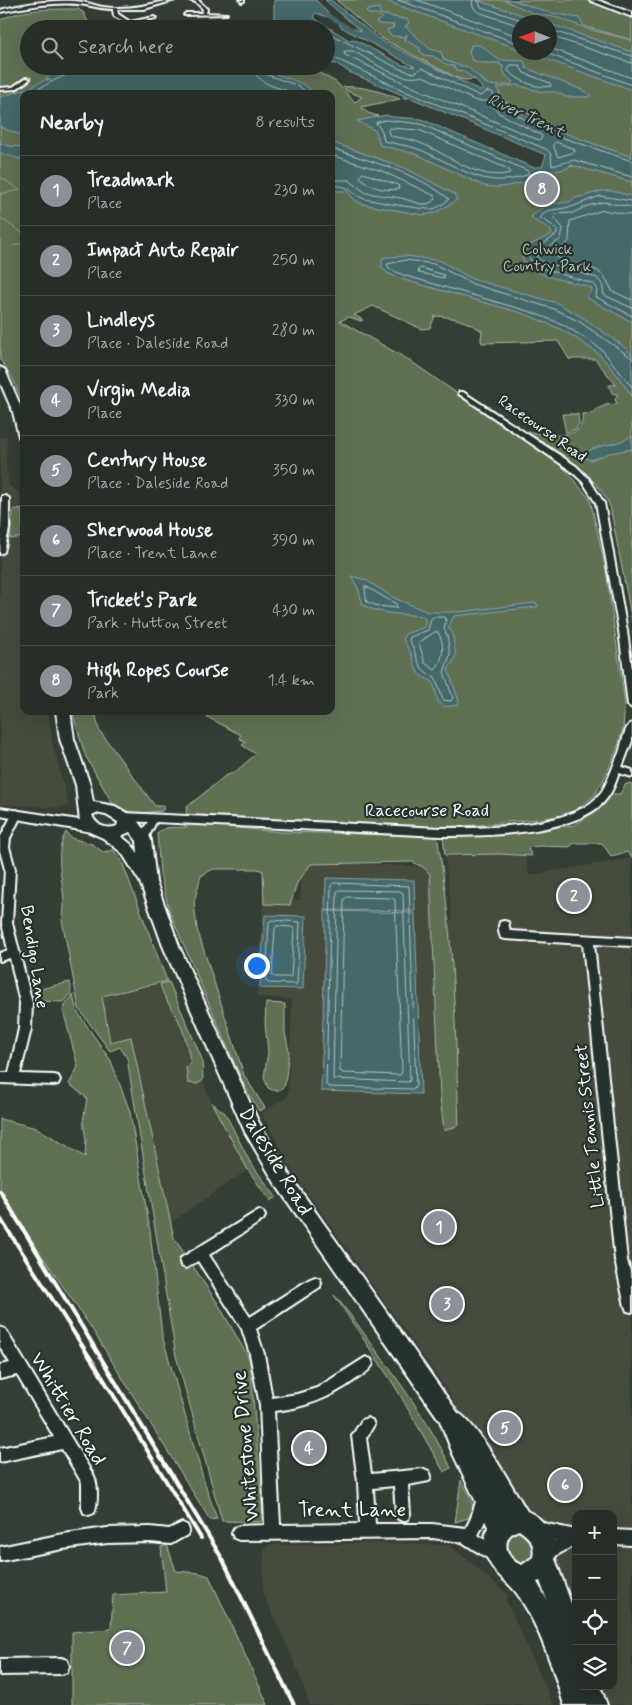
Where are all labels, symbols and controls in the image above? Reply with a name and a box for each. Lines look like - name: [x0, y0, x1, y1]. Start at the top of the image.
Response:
- north arrow: [512, 15, 557, 60]
- search box: [20, 20, 335, 75]
- icon: search: [38, 34, 66, 62]
- text: Search here: [78, 35, 174, 60]
- water label: River Trent: [484, 89, 569, 143]
- text: Nearby: [40, 109, 104, 137]
- text: 8 results: [255, 112, 315, 133]
- text: Treadmark: [87, 168, 175, 193]
- pin: 8: [526, 170, 558, 208]
- text: 1: [52, 180, 60, 201]
- text: 230 m: [274, 180, 315, 201]
- text: Place: [87, 193, 122, 214]
- text: Impact Auto Repair: [87, 238, 239, 263]
- park label: Colwick Country Park: [503, 240, 592, 277]
- text: 2: [52, 250, 60, 271]
- text: 250 m: [272, 250, 315, 271]
- text: Place: [87, 263, 122, 284]
- text: Lindleys: [87, 308, 155, 333]
- text: 3: [52, 320, 60, 341]
- text: 280 m: [272, 320, 315, 341]
- text: Place · Daleside Road: [87, 333, 228, 354]
- text: Virgin Media: [87, 378, 191, 403]
- text: 4: [51, 390, 61, 411]
- text: 330 m: [274, 390, 315, 411]
- street label: Racecourse Road: [494, 391, 590, 467]
- text: Place: [87, 403, 122, 424]
- text: Century House: [87, 448, 207, 473]
- text: 5: [51, 460, 61, 481]
- text: 350 m: [273, 460, 315, 481]
- text: Place · Daleside Road: [87, 473, 228, 494]
- text: Sherwood House: [87, 518, 213, 543]
- text: 6: [52, 530, 60, 551]
- text: 390 m: [272, 530, 315, 551]
- text: Place · Trent Lane: [87, 543, 217, 564]
- text: Tricket's Park: [87, 588, 197, 613]
- text: 7: [51, 600, 61, 621]
- text: 430 m: [272, 600, 315, 621]
- text: Park · Hutton Street: [87, 613, 227, 634]
- text: High Ropes Course: [87, 658, 229, 683]
- text: 8: [51, 670, 61, 691]
- text: 1.4 km: [268, 670, 315, 691]
- text: Park: [87, 683, 119, 704]
- street label: Racecourse Road: [365, 799, 489, 823]
- pin: 2: [558, 877, 590, 915]
- street label: Bendigo Lane: [14, 904, 54, 1010]
- your location: [244, 953, 270, 979]
- street label: Little Tennis Street: [569, 1043, 611, 1209]
- street label: Daleside Road: [231, 1101, 319, 1221]
- pin: 1: [423, 1208, 455, 1246]
- pin: 3: [431, 1285, 463, 1323]
- street label: Whittier Road: [23, 1347, 113, 1471]
- street label: Whitestone Drive: [225, 1369, 267, 1523]
- pin: 5: [489, 1409, 521, 1447]
- pin: 4: [293, 1429, 325, 1467]
- pin: 6: [549, 1466, 581, 1504]
- street label: Trent Lane: [298, 1496, 406, 1524]
- map controls: [572, 1510, 617, 1690]
- button: +: [572, 1510, 617, 1555]
- button: −: [572, 1555, 617, 1600]
- button: locate: [572, 1600, 617, 1645]
- pin: 7: [111, 1629, 143, 1667]
- button: layers: [572, 1645, 617, 1690]

